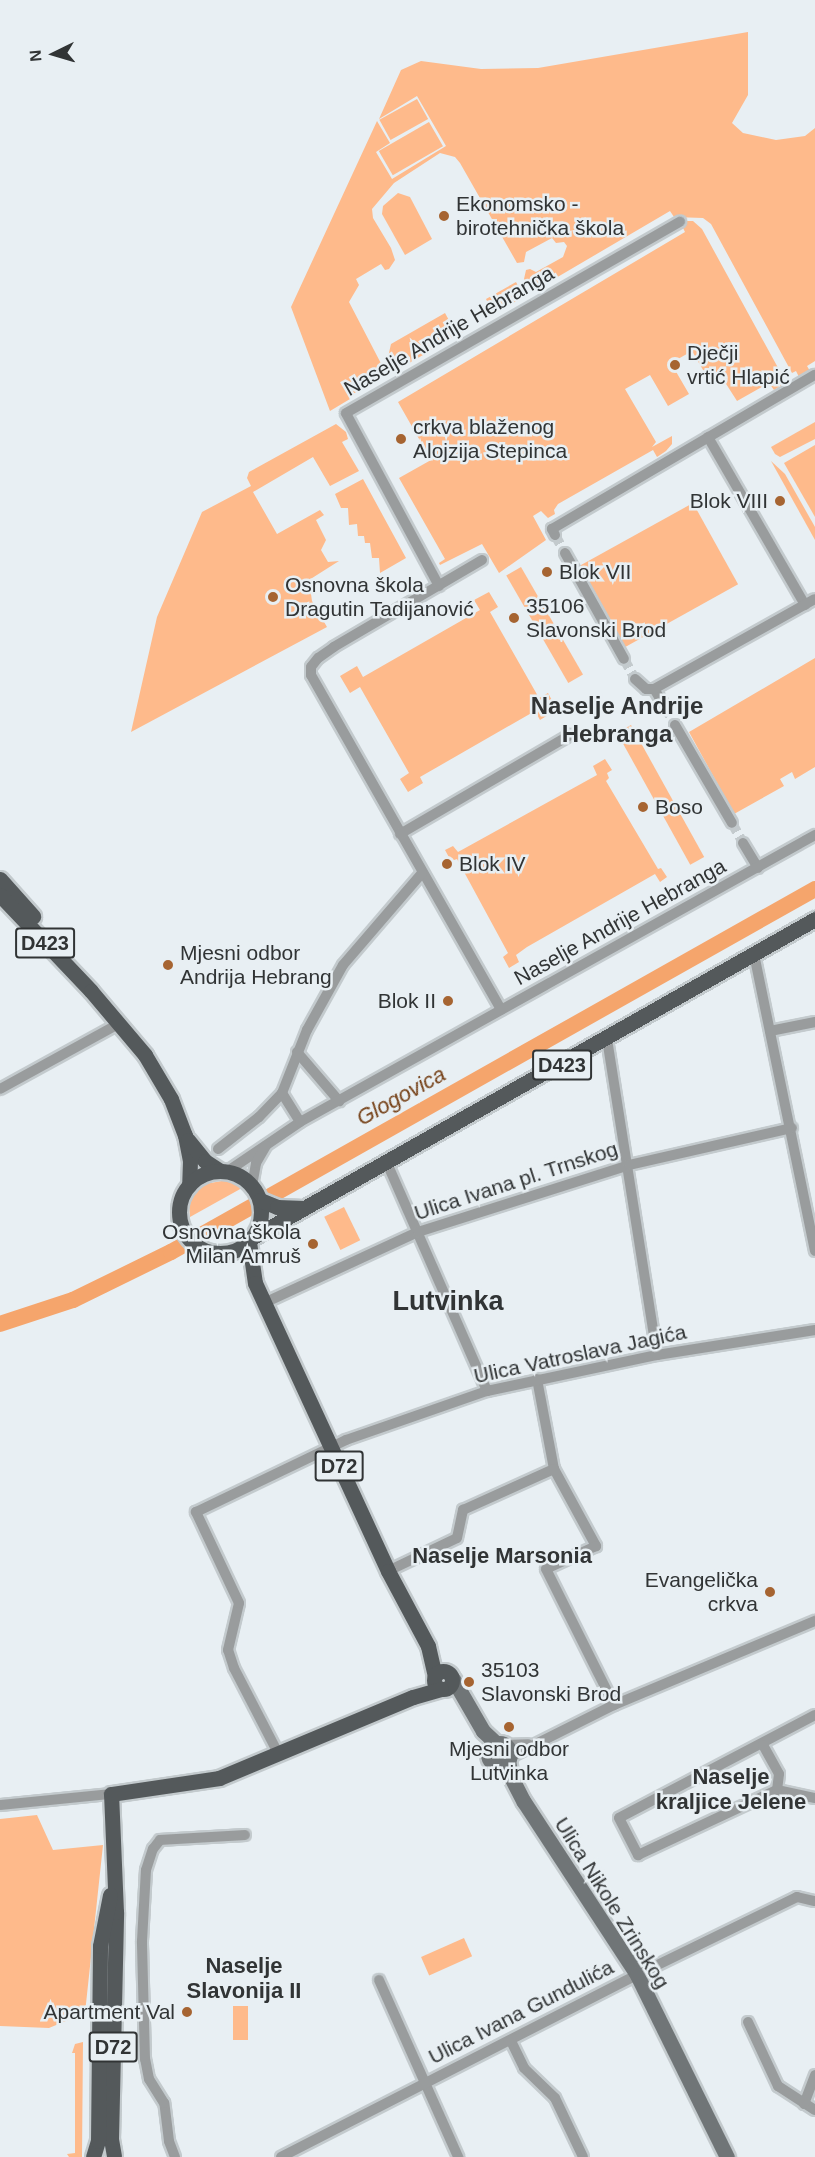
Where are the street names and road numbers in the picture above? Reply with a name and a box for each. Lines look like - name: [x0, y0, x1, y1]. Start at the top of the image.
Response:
- street label: Naselje Andrije Hebranga: [339, 260, 559, 402]
- street label: Naselje Andrije Hebranga: [509, 853, 731, 991]
- road number: D423: [15, 926, 75, 960]
- road number: D423: [532, 1048, 592, 1082]
- street label: Ulica Ivana pl. Trnskog: [411, 1136, 621, 1226]
- street label: Ulica Vatroslava Jagića: [471, 1319, 689, 1389]
- road number: D72: [314, 1449, 364, 1483]
- street label: Ulica Nikole Zrinskog: [549, 1813, 675, 1993]
- street label: Ulica Ivana Gundulića: [424, 1954, 618, 2070]
- road number: D72: [88, 2030, 138, 2064]

